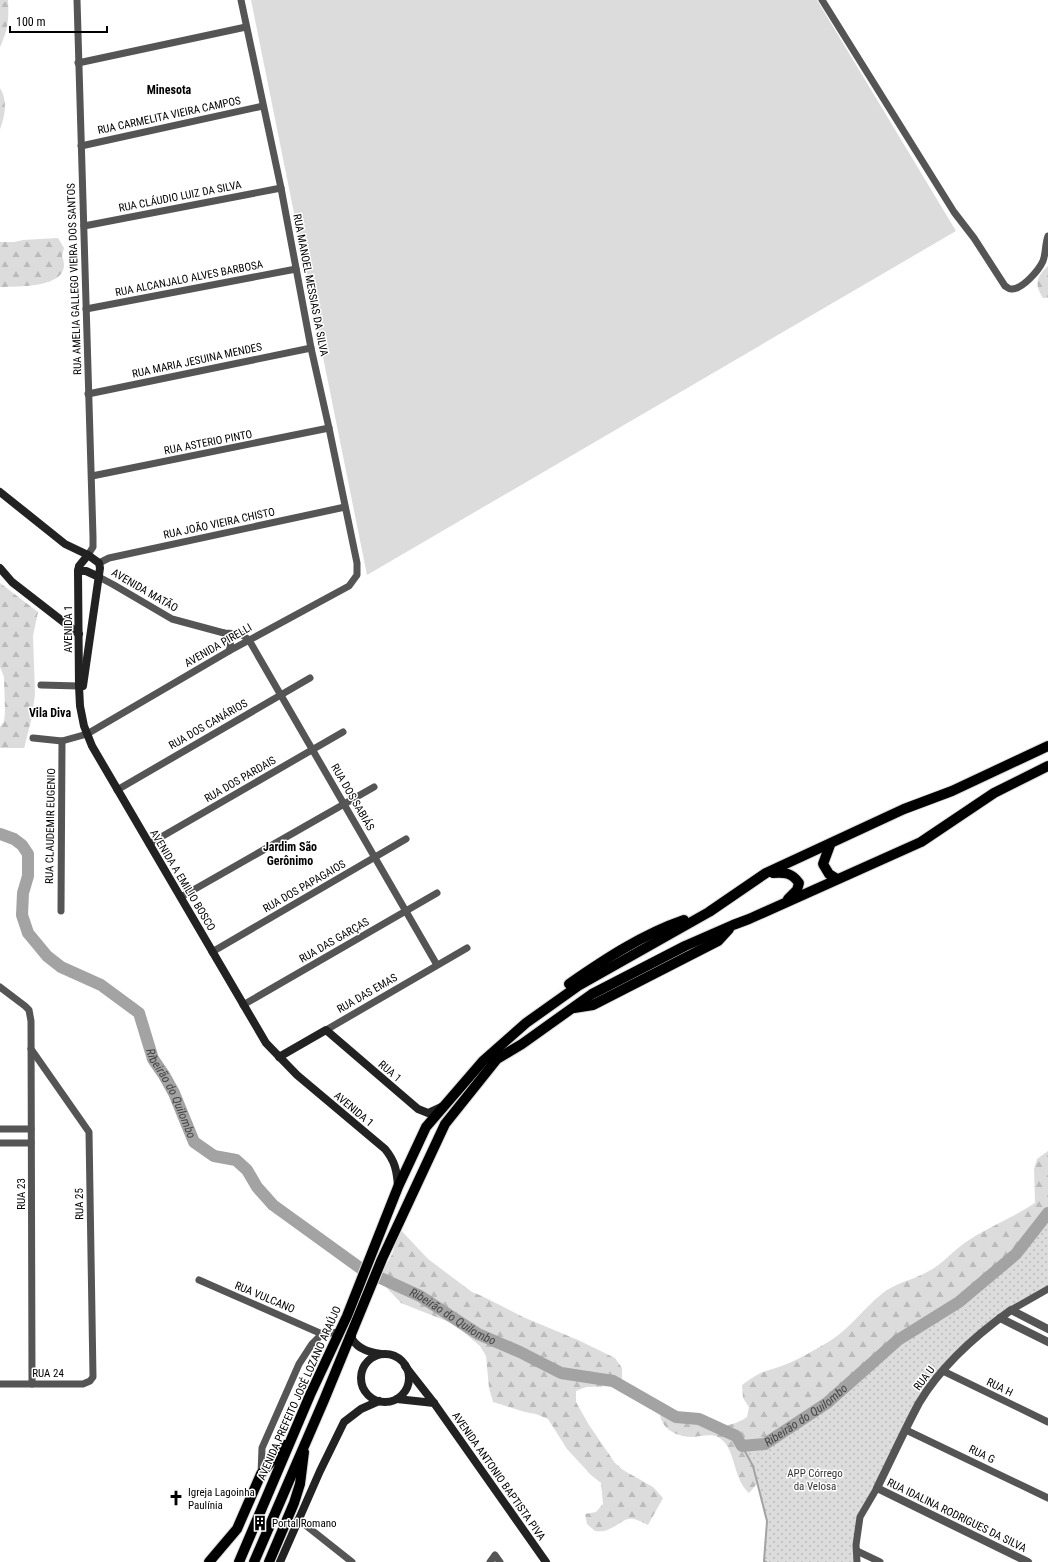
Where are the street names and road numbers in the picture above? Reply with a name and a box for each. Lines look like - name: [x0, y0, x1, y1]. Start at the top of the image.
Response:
- street label: RUA CARMELITA VIEIRA CAMPOS: [96, 94, 242, 137]
- street label: RUA CLÁUDIO LUIZ DA SILVA: [118, 178, 243, 215]
- street label: RUA AMELIA GALLEGO VIEIRA DOS SANTOS: [65, 183, 84, 375]
- street label: RUA MANOEL MESSIAS DA SILVA: [290, 213, 331, 358]
- street label: RUA ALCANJALO ALVES BARBOSA: [114, 258, 265, 299]
- street label: RUA MARIA JESUINA MENDES: [131, 340, 263, 381]
- street label: RUA ASTERIO PINTO: [163, 428, 253, 457]
- street label: RUA JOÃO VIEIRA CHISTO: [162, 505, 276, 542]
- street label: AVENIDA MATÃO: [109, 566, 180, 615]
- street label: AVENIDA 1: [62, 605, 75, 653]
- street label: AVENIDA PIRELLI: [182, 621, 254, 670]
- street label: RUA DOS CANÁRIOS: [167, 697, 250, 752]
- street label: RUA DOS PARDAIS: [202, 754, 279, 805]
- street label: RUA DOS SABIÁS: [328, 762, 377, 833]
- street label: RUA CLAUDEMIR EUGENIO: [43, 768, 58, 884]
- street label: AVENIDA A EMILIO BOSCO: [147, 827, 218, 933]
- street label: RUA DOS PAPAGAIOS: [261, 857, 348, 915]
- street label: RUA DAS GARÇAS: [297, 915, 372, 966]
- street label: RUA DAS EMAS: [335, 971, 400, 1016]
- street label: RUA 1: [376, 1058, 404, 1085]
- street label: AVENIDA 1: [331, 1089, 376, 1130]
- street label: RUA 23: [15, 1178, 28, 1210]
- street label: RUA 25: [73, 1188, 86, 1220]
- street label: RUA VULCANO: [233, 1279, 297, 1316]
- street label: AVENIDA PREFEITO JOSÉ LOZANO ARAÚJO: [255, 1304, 344, 1482]
- street label: RUA U: [911, 1364, 938, 1393]
- street label: RUA 24: [32, 1367, 64, 1380]
- street label: RUA H: [985, 1376, 1015, 1399]
- street label: AVENIDA ANTONIO BAPTISTA PIVA: [449, 1410, 548, 1544]
- street label: RUA G: [967, 1443, 997, 1466]
- street label: RUA IDALINA RODRIGUES DA SILVA: [885, 1476, 1029, 1555]

